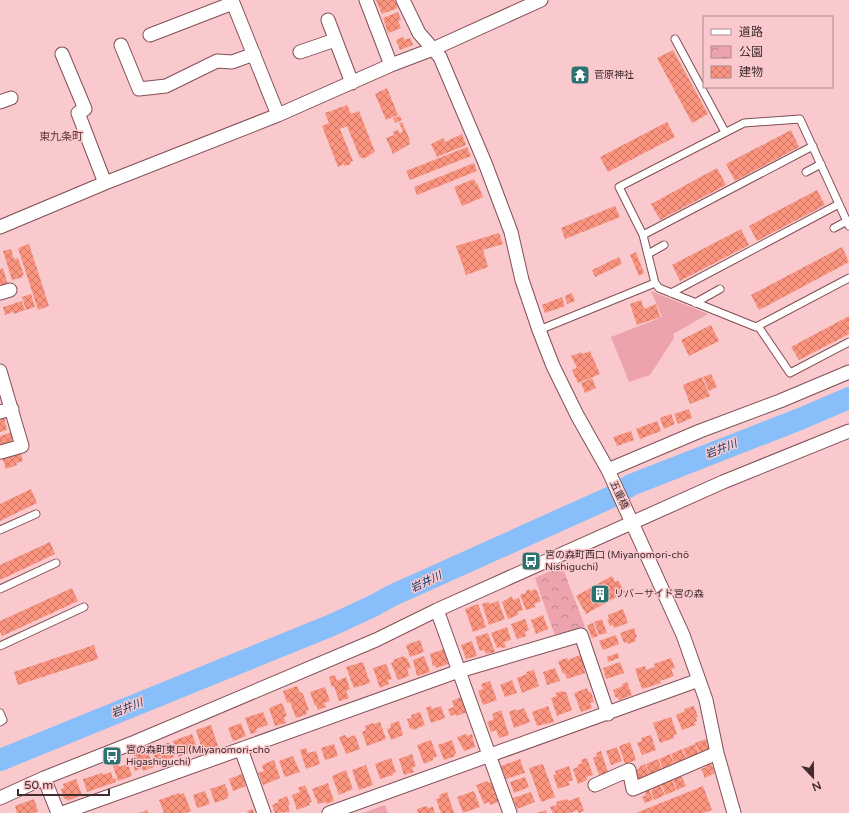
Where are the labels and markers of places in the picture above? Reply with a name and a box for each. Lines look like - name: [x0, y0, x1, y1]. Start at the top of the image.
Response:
- temple icon: 菅原神社: [569, 64, 591, 86]
- place label: 菅原神社: [594, 69, 634, 81]
- place label: 宮の森町西口 (Miyanomori-chō Nishiguchi): [545, 549, 689, 573]
- bus stop icon: 宮の森町西口 (Miyanomori-chō Nishiguchi): [520, 550, 542, 572]
- building icon: リバーサイド宮の森: [589, 583, 611, 605]
- place label: リバーサイド宮の森: [614, 588, 704, 600]
- place label: 宮の森町東口 (Miyanomori-chō Higashiguchi): [126, 744, 270, 768]
- bus stop icon: 宮の森町東口 (Miyanomori-chō Higashiguchi): [101, 745, 123, 767]

